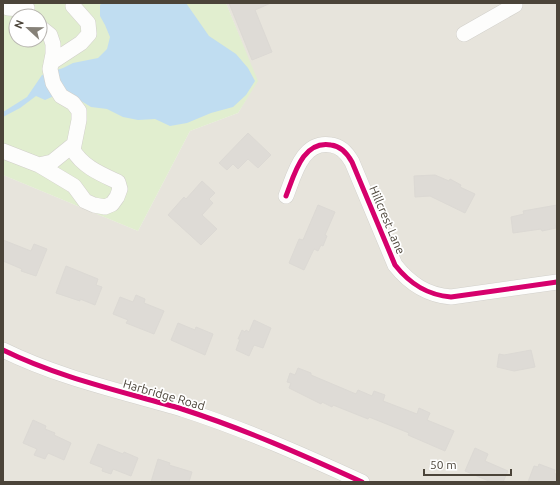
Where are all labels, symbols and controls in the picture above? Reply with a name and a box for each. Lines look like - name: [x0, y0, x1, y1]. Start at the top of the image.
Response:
- north arrow: [8, 8, 48, 48]
- text: N: [12, 18, 26, 30]
- street label: Hillcrest Lane: [367, 184, 408, 256]
- street label: Harbridge Road: [122, 377, 207, 412]
- scale bar: [424, 451, 511, 477]
- text: 50 m: [430, 458, 457, 471]

